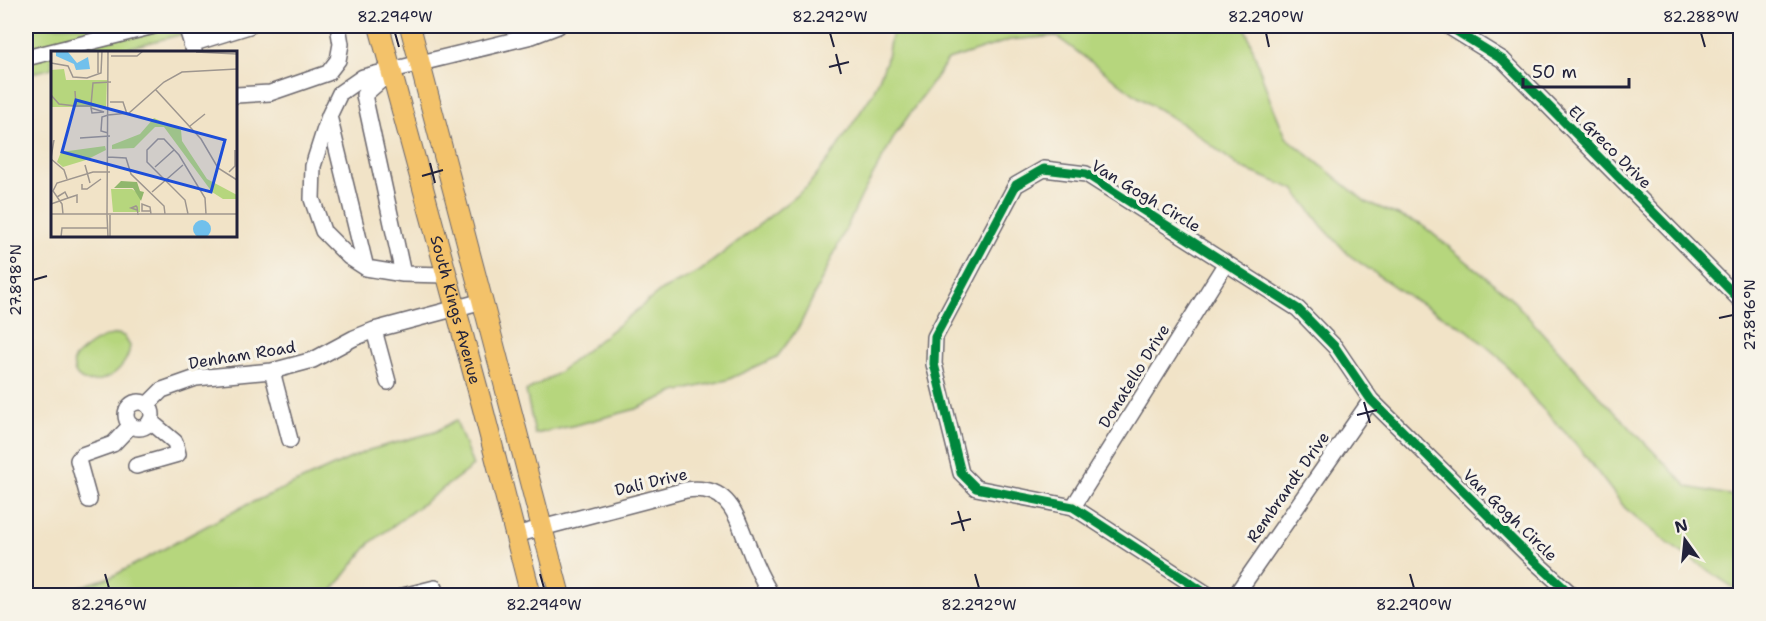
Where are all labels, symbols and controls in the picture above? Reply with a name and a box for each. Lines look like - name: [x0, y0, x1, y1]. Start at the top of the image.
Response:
- text: 82.294°W: [357, 7, 433, 27]
- text: 82.292°W: [792, 7, 868, 27]
- text: 82.290°W: [1228, 7, 1304, 27]
- text: 82.288°W: [1663, 7, 1739, 27]
- inset map: [51, 51, 237, 237]
- scale bar: [1523, 51, 1630, 89]
- text: 50 m: [1532, 60, 1577, 84]
- street label: El Greco Drive: [1564, 101, 1656, 193]
- street label: Van Gogh Circle: [1088, 155, 1204, 237]
- street label: South Kings Avenue: [426, 233, 486, 387]
- text: 27.898°N: [6, 244, 26, 316]
- text: 27.896°N: [1740, 279, 1760, 351]
- street label: Donatello Drive: [1094, 320, 1174, 432]
- street label: Denham Road: [187, 336, 297, 374]
- street label: Rembrandt Drive: [1242, 427, 1334, 547]
- street label: Dali Drive: [613, 463, 689, 501]
- street label: Van Gogh Circle: [1458, 464, 1562, 566]
- north arrow: [1655, 510, 1715, 570]
- text: N: [1672, 514, 1690, 538]
- text: 82.296°W: [71, 595, 147, 615]
- text: 82.294°W: [506, 595, 582, 615]
- text: 82.292°W: [941, 595, 1017, 615]
- text: 82.290°W: [1376, 595, 1452, 615]

